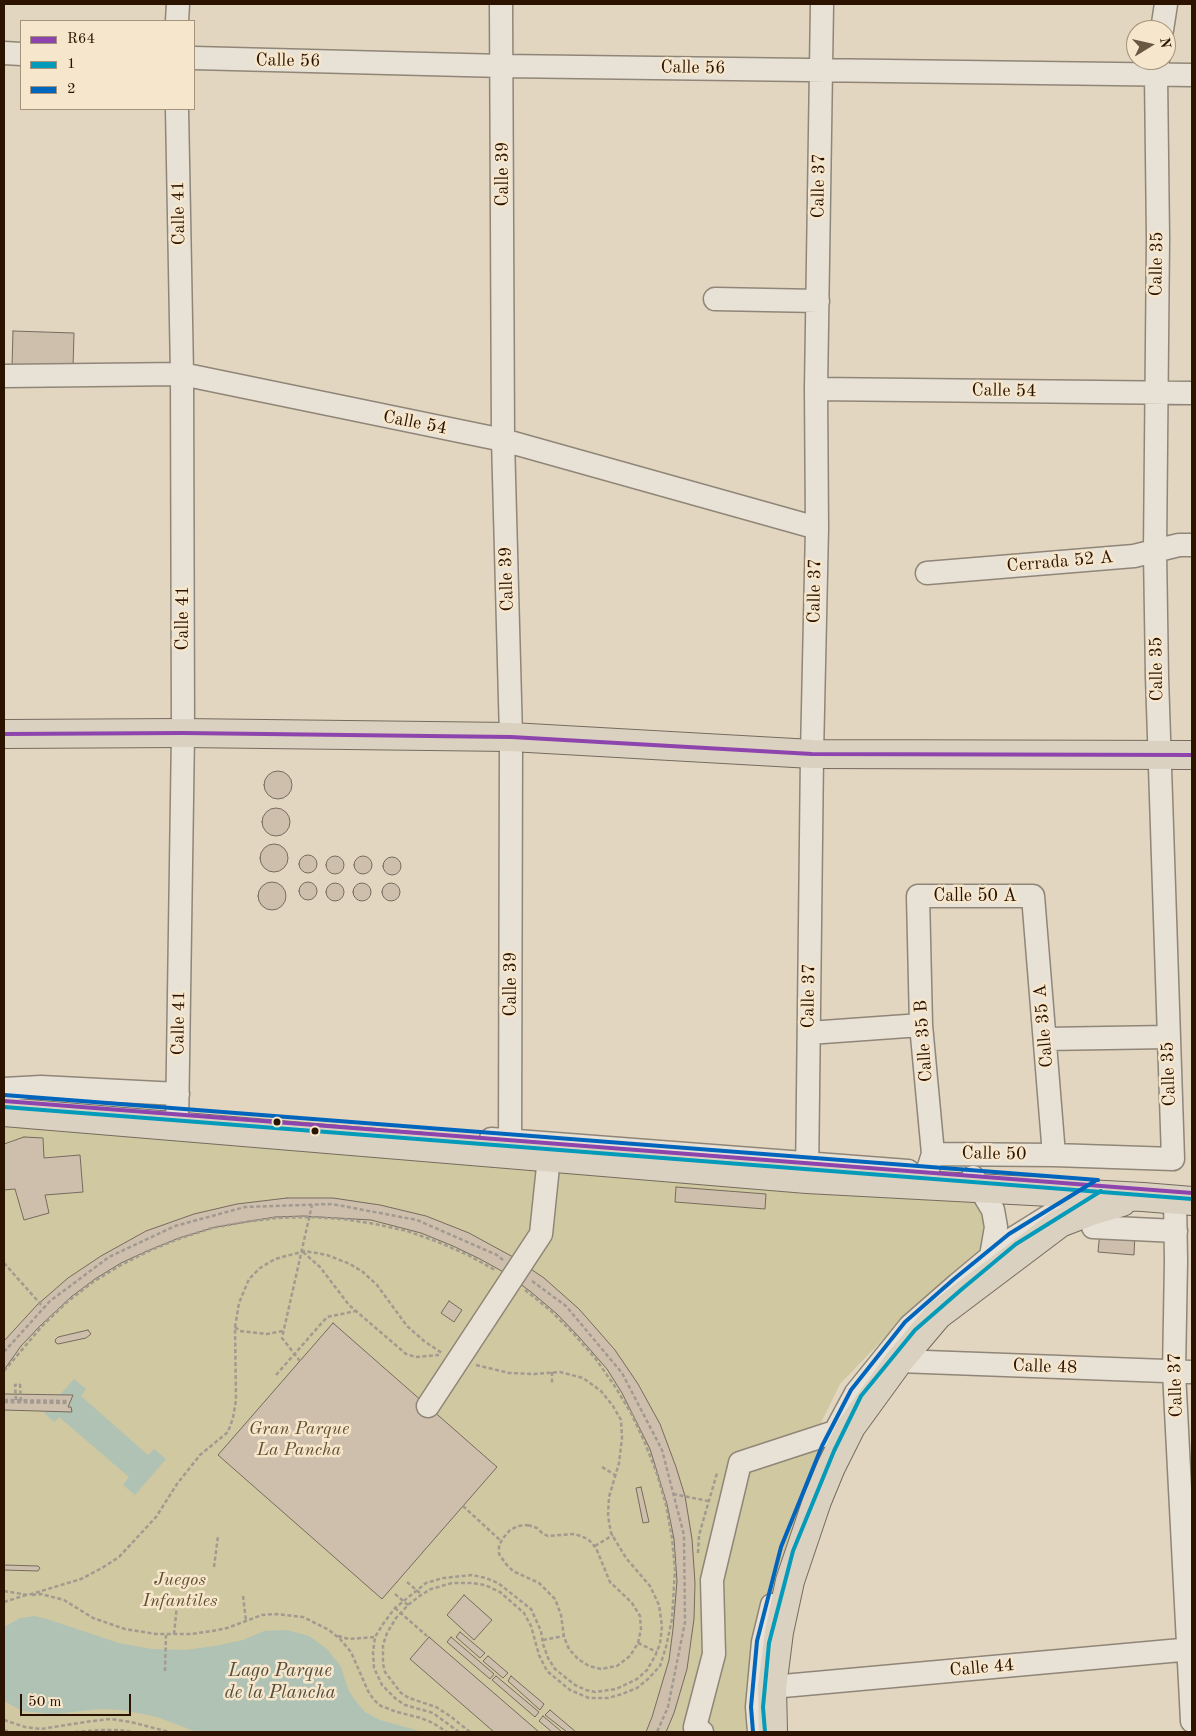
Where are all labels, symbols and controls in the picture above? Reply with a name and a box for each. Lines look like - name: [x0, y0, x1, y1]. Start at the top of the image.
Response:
- legend: [20, 20, 195, 110]
- north arrow: [1126, 20, 1176, 70]
- text: R64: [67, 32, 95, 47]
- text: N: [1157, 36, 1173, 49]
- street label: Calle 56: [255, 50, 321, 72]
- text: 1: [67, 57, 76, 72]
- street label: Calle 56: [660, 57, 726, 79]
- text: 2: [67, 82, 76, 97]
- street label: Calle 39: [492, 142, 514, 206]
- street label: Calle 37: [808, 153, 830, 219]
- street label: Calle 41: [168, 180, 190, 246]
- street label: Calle 35: [1146, 231, 1168, 297]
- street label: Calle 54: [971, 380, 1037, 402]
- street label: Calle 54: [381, 406, 449, 440]
- street label: Calle 39: [495, 546, 519, 612]
- street label: Cerrada 52 A: [1006, 547, 1114, 577]
- street label: Calle 37: [804, 558, 826, 624]
- street label: Calle 41: [172, 586, 194, 650]
- street label: Calle 35: [1146, 636, 1168, 702]
- street label: Calle 50 A: [933, 885, 1017, 907]
- street label: Calle 39: [500, 952, 522, 1016]
- street label: Calle 37: [798, 963, 820, 1029]
- street label: Calle 35 A: [1030, 983, 1058, 1069]
- street label: Calle 41: [168, 990, 190, 1056]
- street label: Calle 35 B: [910, 999, 938, 1083]
- street label: Calle 35: [1157, 1041, 1181, 1107]
- unlabelled marker: [272, 1117, 282, 1127]
- unlabelled marker: [310, 1126, 320, 1136]
- street label: Calle 50: [961, 1143, 1027, 1165]
- street label: Calle 37: [1164, 1352, 1188, 1418]
- street label: Calle 48: [1012, 1355, 1078, 1379]
- park label: Gran Parque La Pancha: [249, 1418, 349, 1460]
- park label: Juegos Infantiles: [142, 1569, 218, 1612]
- street label: Calle 44: [949, 1654, 1015, 1682]
- water label: Lago Parque de la Plancha: [224, 1660, 336, 1704]
- scale bar: [22, 1684, 134, 1716]
- text: 50 m: [28, 1695, 62, 1710]

